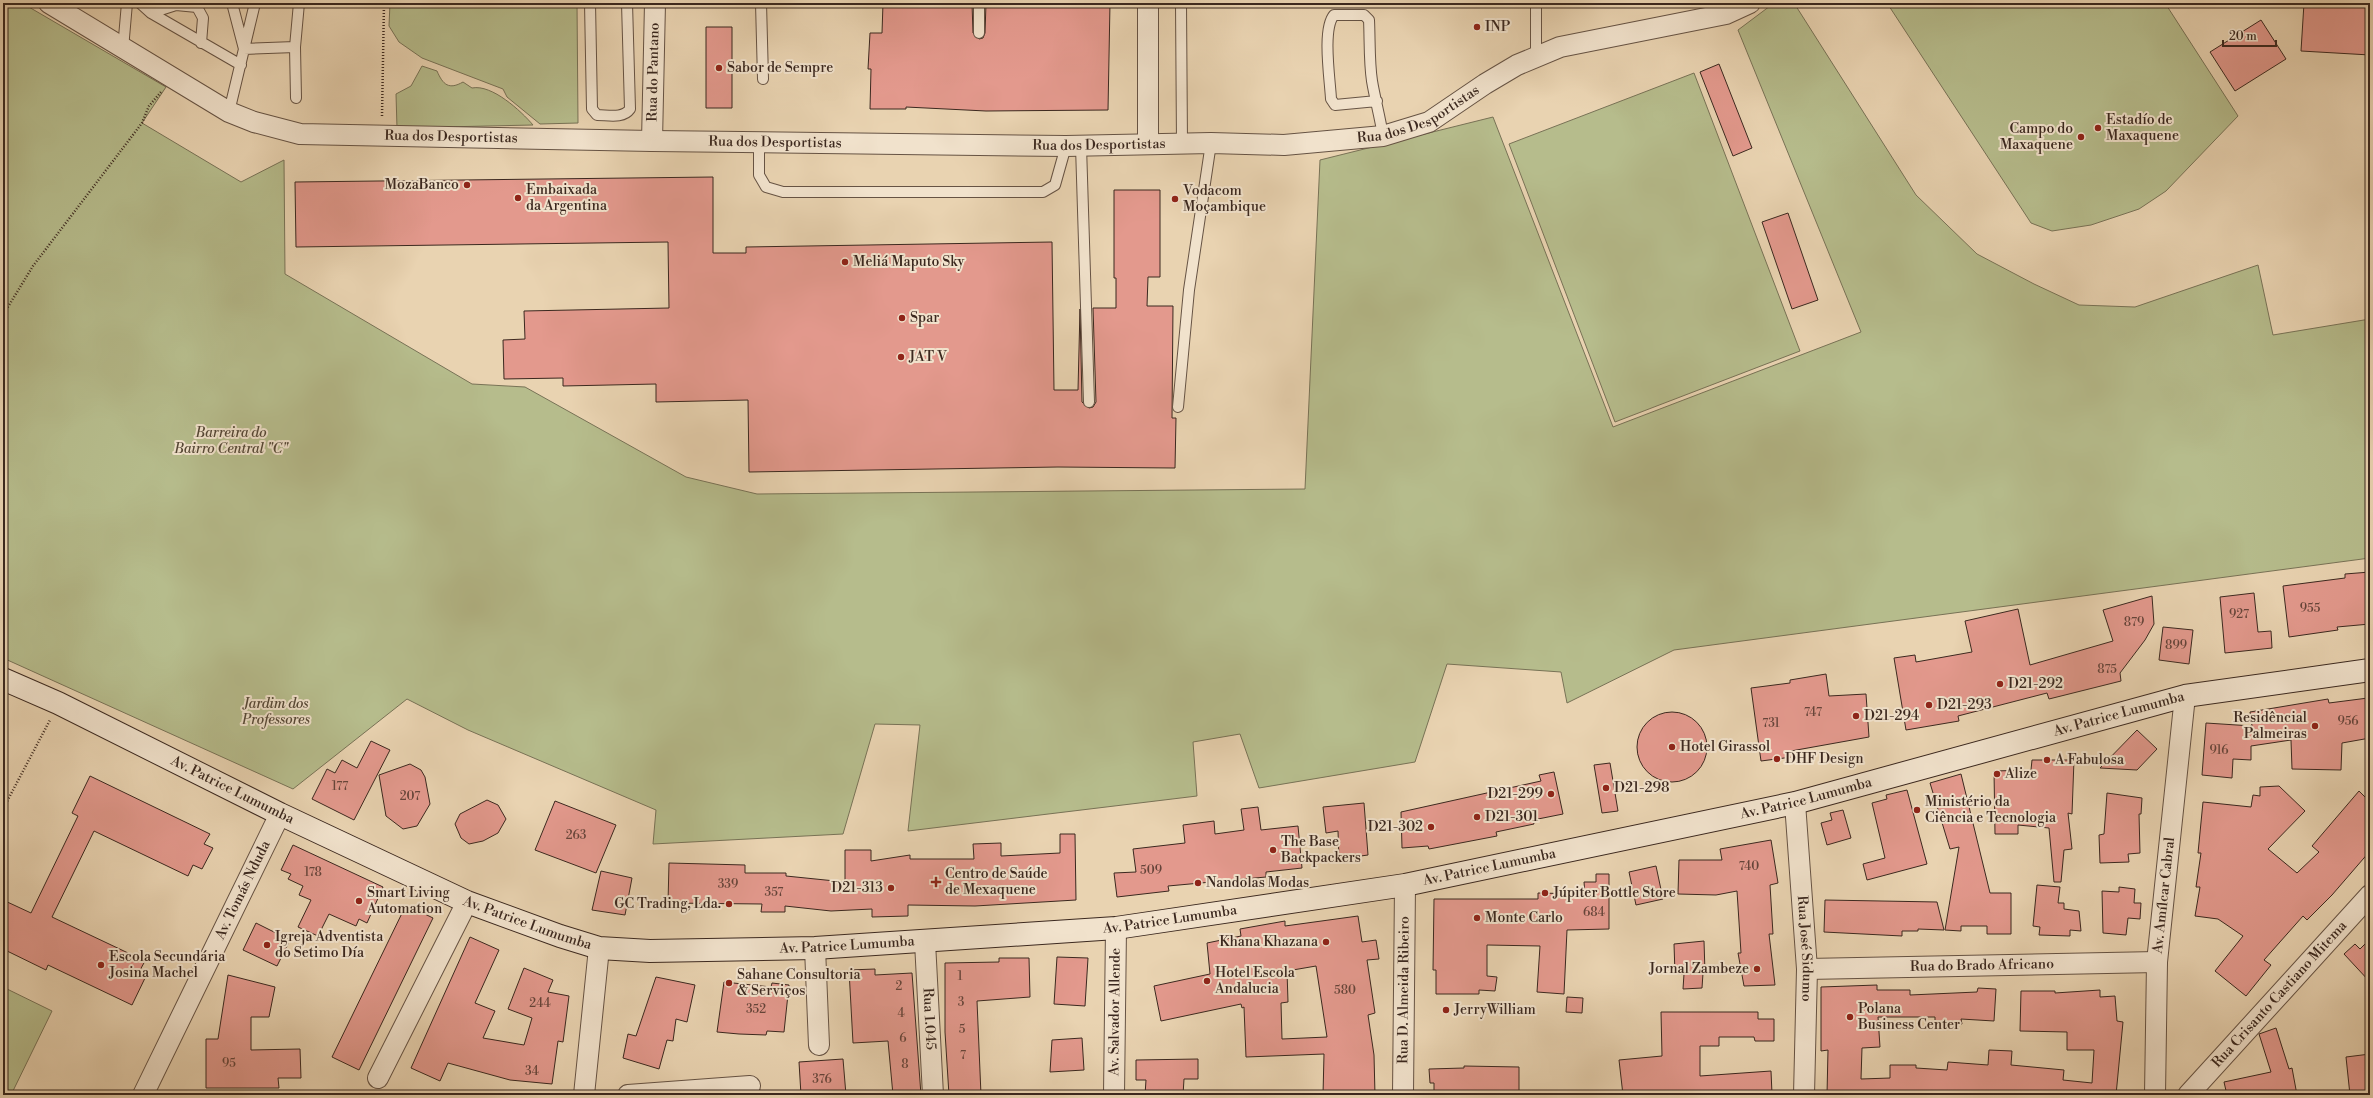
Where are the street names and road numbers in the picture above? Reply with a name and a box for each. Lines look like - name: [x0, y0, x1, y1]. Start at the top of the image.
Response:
- street label: Rua do Pantano: [643, 22, 664, 122]
- street label: Rua dos Desportistas: [1356, 81, 1483, 147]
- street label: Rua dos Desportistas: [384, 127, 518, 147]
- street label: Rua dos Desportistas: [708, 133, 842, 152]
- street label: Rua dos Desportistas: [1032, 135, 1166, 155]
- street label: Av. Patrice Lumumba: [2050, 687, 2187, 741]
- street label: Av. Patrice Lumumba: [167, 751, 298, 829]
- street label: Av. Patrice Lumumba: [1738, 773, 1875, 823]
- street label: Av. Amílcar Cabral: [2149, 836, 2179, 956]
- street label: Av. Tomás Nduda: [211, 837, 275, 943]
- street label: Av. Patrice Lumumba: [1420, 844, 1558, 890]
- street label: Av. Patrice Lumumba: [460, 892, 595, 954]
- street label: Rua José Sidumo: [1793, 895, 1816, 1002]
- street label: Av. Patrice Lumumba: [1101, 901, 1239, 938]
- street label: Rua D. Almeida Ribeiro: [1394, 916, 1414, 1064]
- street label: Rua Crisanto Castiano Mitema: [2208, 917, 2352, 1072]
- street label: Av. Patrice Lumumba: [778, 932, 916, 958]
- street label: Av. Salvador Allende: [1105, 948, 1125, 1077]
- street label: Rua do Brado Africano: [1910, 955, 2054, 976]
- street label: Rua 1.045: [918, 987, 940, 1051]

